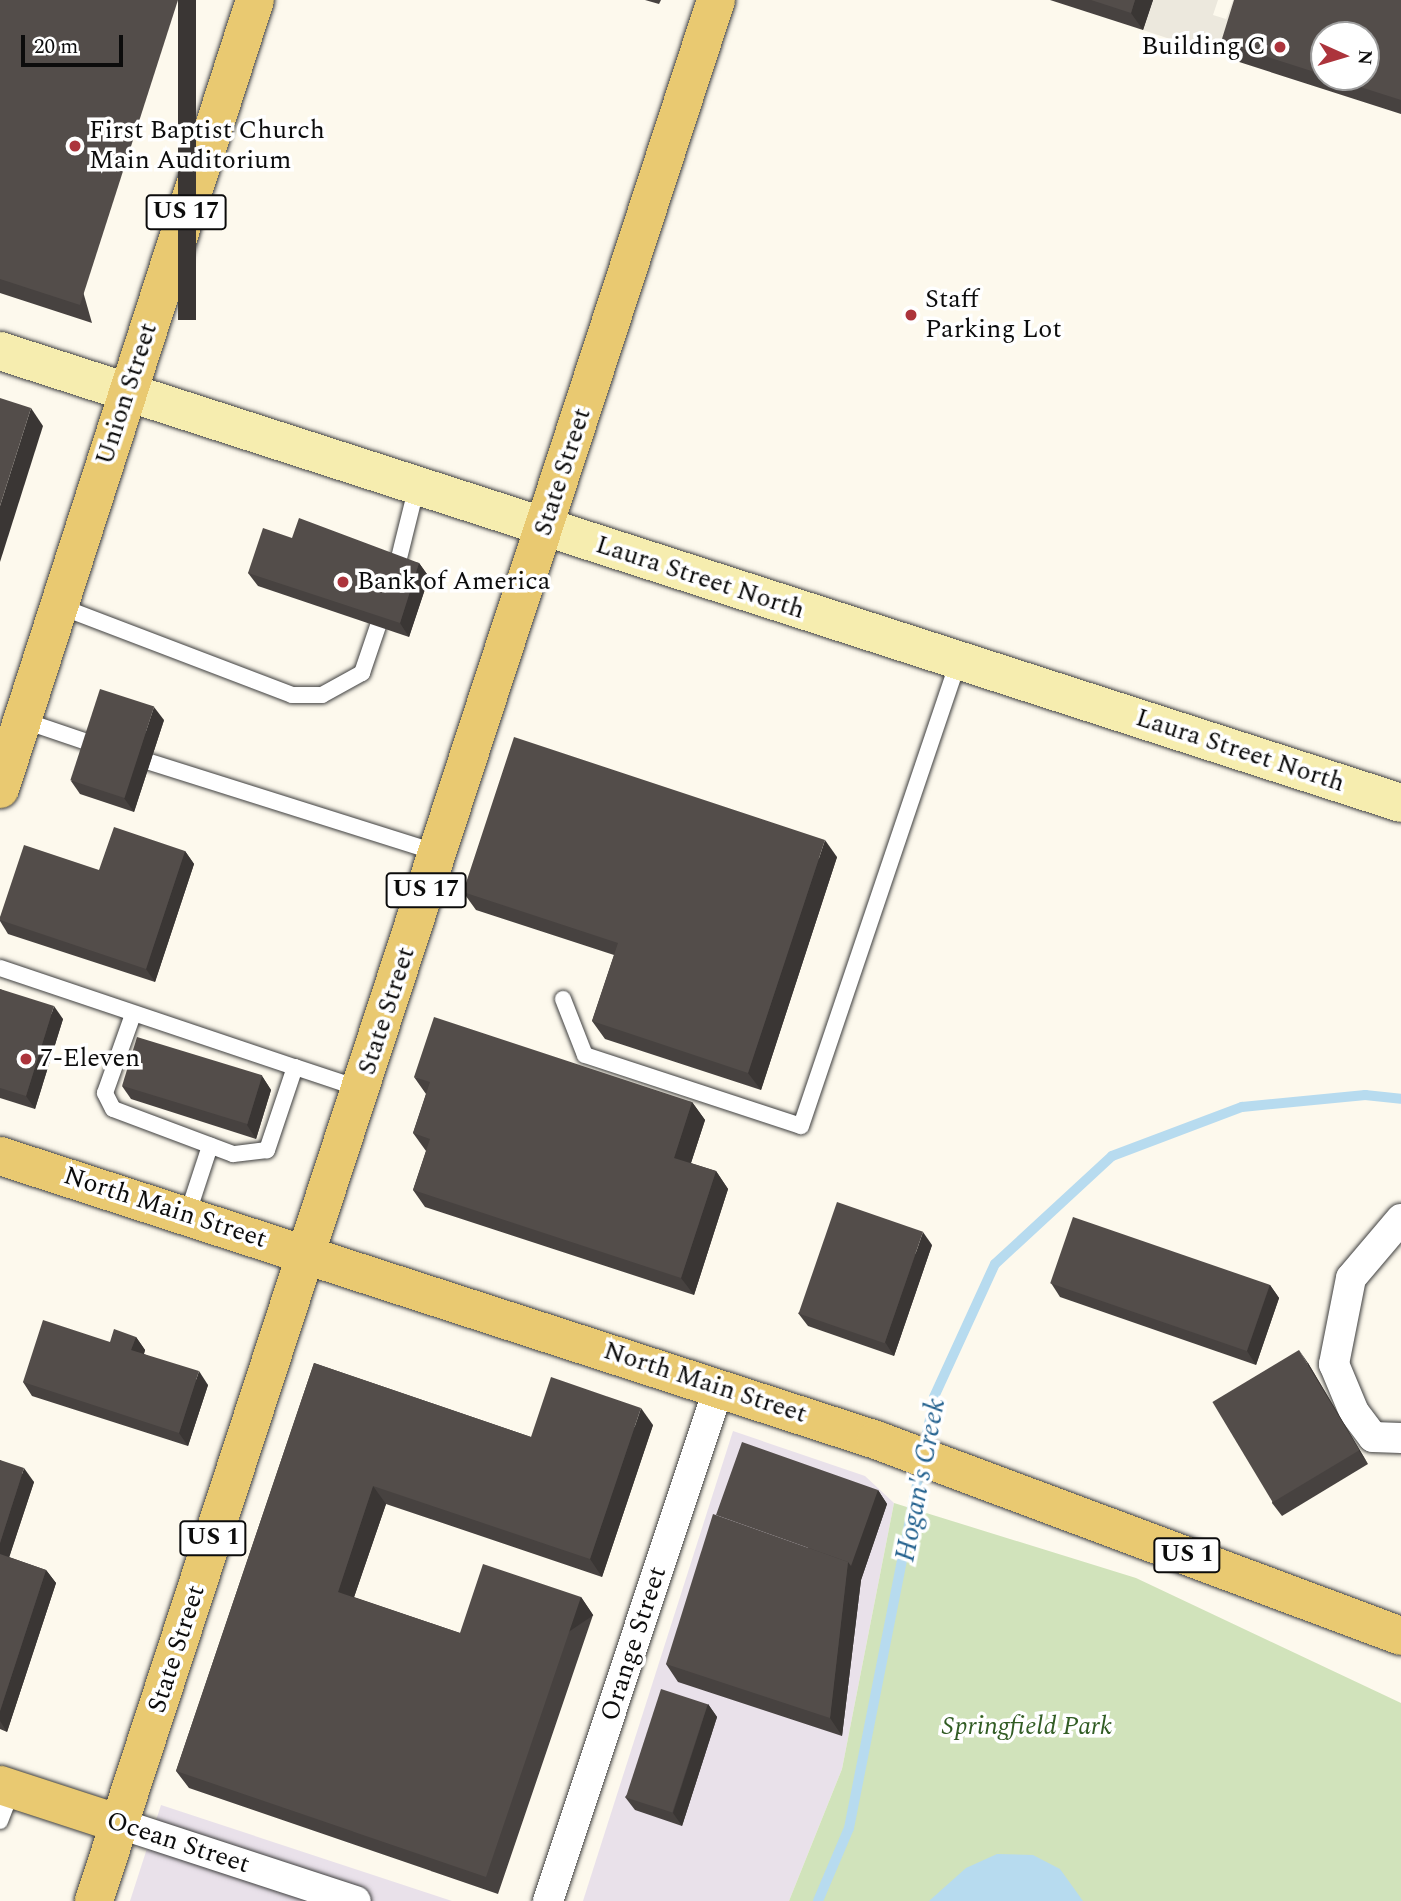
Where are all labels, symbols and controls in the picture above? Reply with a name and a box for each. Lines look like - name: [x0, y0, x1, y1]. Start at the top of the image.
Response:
- scale bar: [24, 21, 126, 65]
- north arrow: [1310, 21, 1380, 91]
- text: 20 m: [34, 31, 78, 63]
- place label: Building C: [1141, 31, 1266, 63]
- marker: Building C: [1272, 39, 1288, 55]
- text: N: [1349, 49, 1379, 66]
- place label: First Baptist Church Main Auditorium: [89, 115, 325, 176]
- marker: First Baptist Church Main Auditorium: [67, 138, 83, 154]
- road number: US 17: [144, 192, 228, 232]
- place label: Staff Parking Lot: [925, 284, 1062, 346]
- marker: Staff Parking Lot: [903, 307, 919, 323]
- street label: Union Street: [89, 319, 165, 469]
- street label: State Street: [528, 404, 598, 540]
- street label: Laura Street North: [592, 530, 808, 626]
- place label: Bank of America: [357, 566, 550, 598]
- marker: Bank of America: [335, 574, 351, 590]
- street label: Laura Street North: [1132, 703, 1348, 799]
- road number: US 17: [384, 870, 468, 910]
- street label: State Street: [352, 943, 422, 1079]
- place label: 7-Eleven: [40, 1043, 140, 1075]
- marker: 7-Eleven: [18, 1051, 34, 1067]
- street label: North Main Street: [60, 1160, 270, 1256]
- street label: North Main Street: [600, 1335, 810, 1431]
- water label: Hogan's Creek: [889, 1396, 953, 1564]
- road number: US 1: [178, 1518, 248, 1558]
- road number: US 1: [1152, 1534, 1222, 1576]
- street label: Orange Street: [594, 1563, 674, 1725]
- street label: State Street: [142, 1581, 212, 1717]
- park label: Springfield Park: [942, 1711, 1112, 1743]
- street label: Ocean Street: [102, 1805, 254, 1881]

